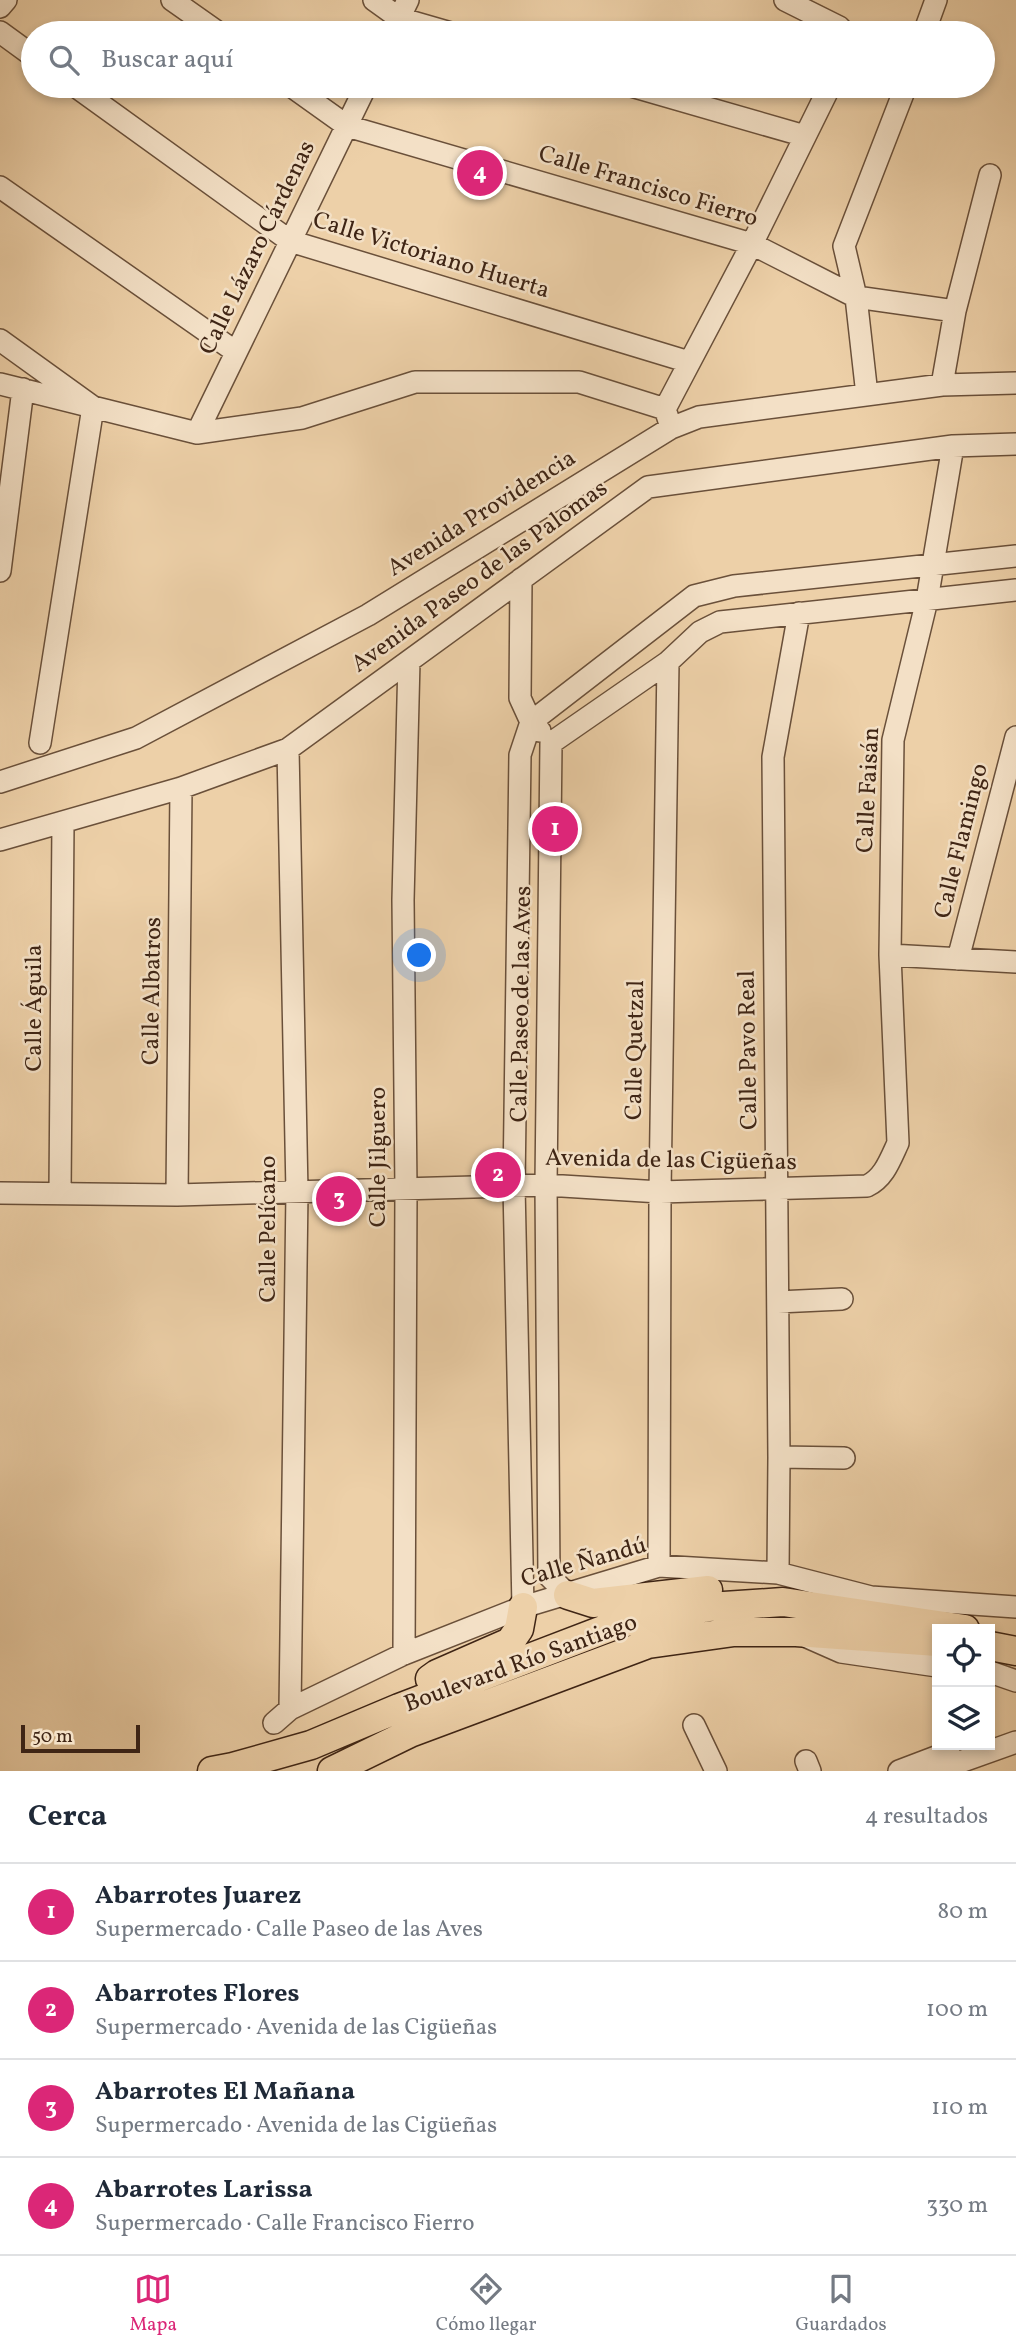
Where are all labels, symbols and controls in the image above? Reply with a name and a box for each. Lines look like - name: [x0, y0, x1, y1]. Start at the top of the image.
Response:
- search box: [21, 21, 995, 98]
- icon: search: [45, 41, 83, 79]
- text: Buscar aquí: [101, 42, 233, 78]
- street label: Calle Lázaro Cárdenas: [191, 135, 325, 361]
- street label: Calle Francisco Fierro: [534, 137, 762, 237]
- pin: 4: [457, 147, 503, 199]
- street label: Calle Victoriano Huerta: [308, 204, 554, 308]
- street label: Avenida Providencia: [381, 442, 583, 586]
- street label: Avenida Paseo de las Palomas: [345, 472, 615, 682]
- street label: Calle Faisán: [849, 726, 889, 854]
- street label: Calle Flamingo: [926, 760, 998, 922]
- pin: 1: [532, 803, 578, 855]
- street label: Calle Paseo de las Aves: [503, 885, 541, 1123]
- street label: Calle Albatros: [135, 916, 171, 1066]
- your location: [402, 938, 436, 972]
- street label: Calle Águila: [18, 944, 52, 1072]
- street label: Calle Pavo Real: [731, 970, 767, 1130]
- street label: Calle Quetzal: [618, 980, 654, 1120]
- street label: Calle Jilguero: [362, 1087, 396, 1227]
- street label: Avenida de las Cigüeñas: [545, 1142, 797, 1180]
- pin: 2: [475, 1149, 521, 1201]
- street label: Calle Pelícano: [252, 1155, 286, 1303]
- pin: 3: [316, 1173, 362, 1225]
- street label: Calle Ñandú: [517, 1529, 651, 1597]
- street label: Boulevard Río Santiago: [400, 1606, 642, 1722]
- map controls: [932, 1624, 995, 1750]
- button: locate: [932, 1624, 995, 1687]
- button: layers: [932, 1687, 995, 1750]
- scale bar: [21, 1722, 140, 1754]
- text: 50 m: [32, 1724, 73, 1750]
- text: Cerca: [28, 1796, 107, 1838]
- text: 4 resultados: [865, 1801, 988, 1833]
- text: Abarrotes Juarez: [95, 1878, 301, 1914]
- text: 1: [46, 1896, 56, 1928]
- text: 80 m: [938, 1896, 988, 1928]
- text: Supermercado · Calle Paseo de las Aves: [95, 1914, 483, 1946]
- text: Abarrotes Flores: [95, 1976, 300, 2012]
- text: 2: [45, 1994, 57, 2026]
- text: 100 m: [926, 1994, 988, 2026]
- text: Supermercado · Avenida de las Cigüeñas: [95, 2012, 497, 2044]
- text: Abarrotes El Mañana: [95, 2074, 355, 2110]
- text: 3: [45, 2092, 57, 2124]
- text: 110 m: [931, 2092, 988, 2124]
- text: Supermercado · Avenida de las Cigüeñas: [95, 2110, 497, 2142]
- text: Abarrotes Larissa: [95, 2172, 313, 2208]
- text: 4: [44, 2190, 58, 2222]
- text: 330 m: [926, 2190, 988, 2222]
- text: Supermercado · Calle Francisco Fierro: [95, 2208, 474, 2240]
- tab: Mapa: [129, 2270, 177, 2338]
- tab: Cómo llegar: [436, 2270, 537, 2338]
- tab: Guardados: [795, 2270, 887, 2338]

